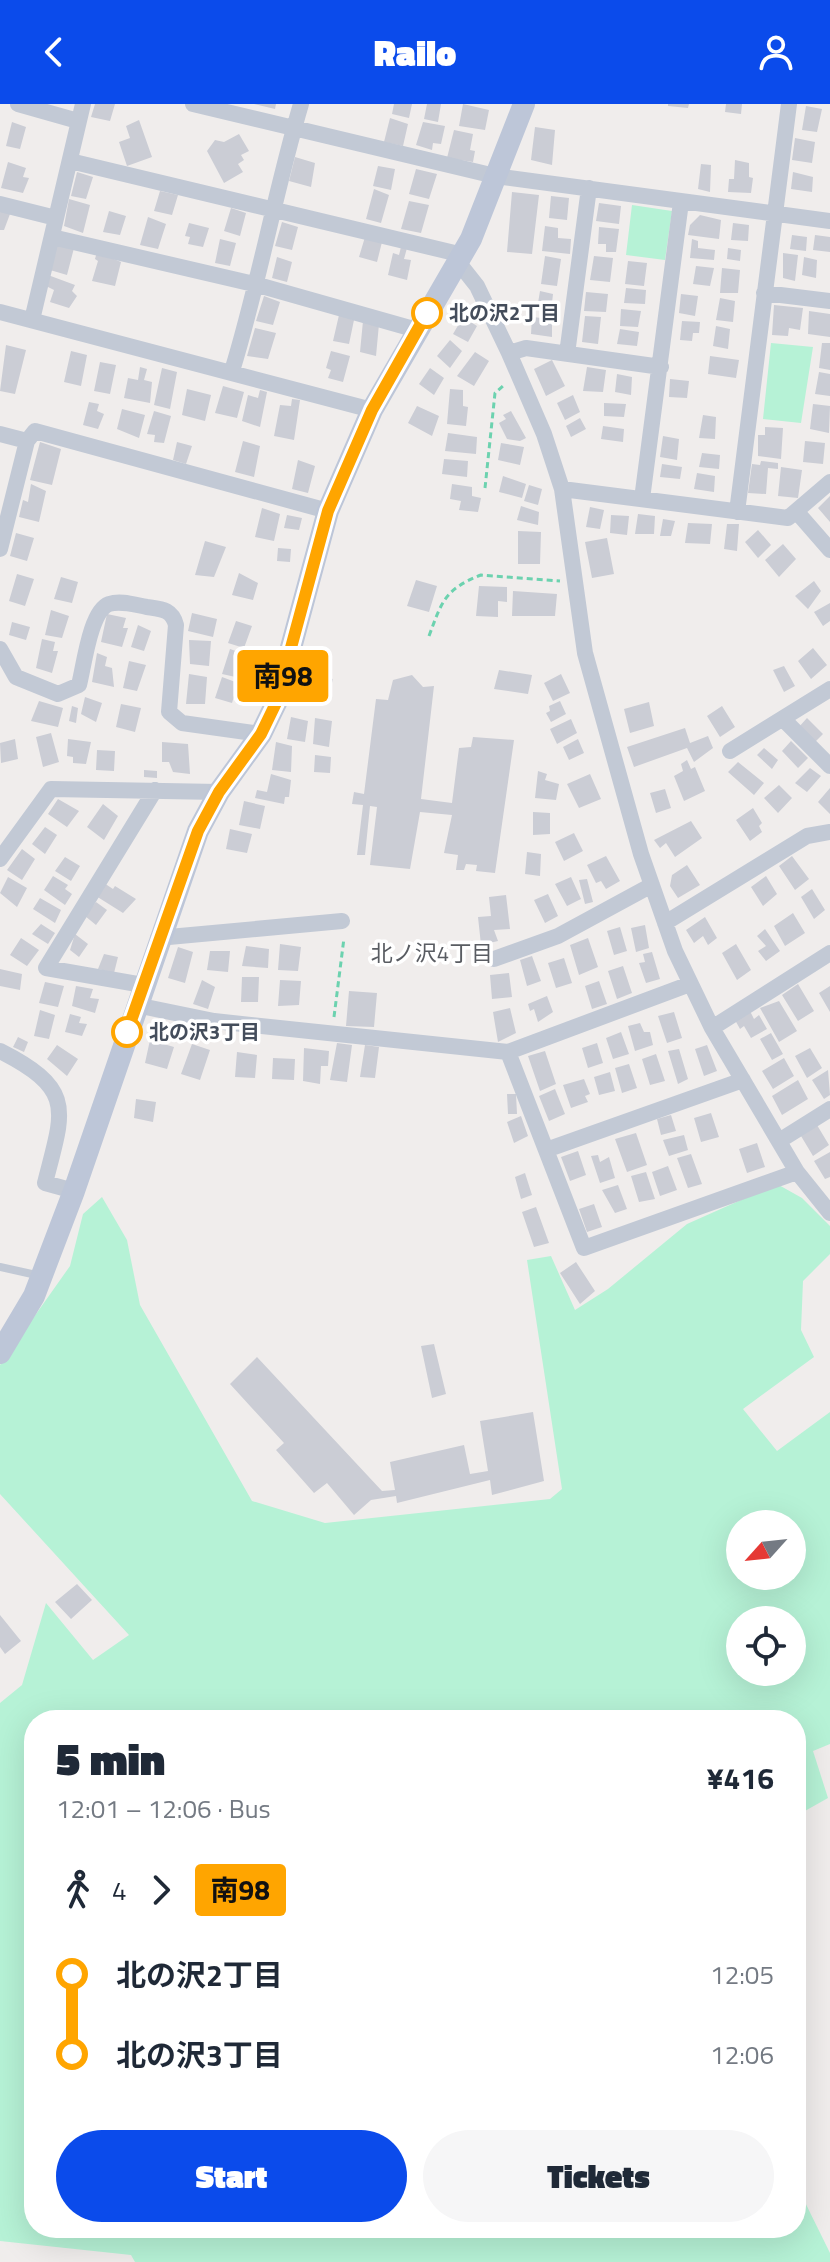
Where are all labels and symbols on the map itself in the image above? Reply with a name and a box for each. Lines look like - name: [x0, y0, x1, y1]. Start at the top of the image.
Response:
- place label: 北の沢2丁目: [449, 297, 560, 328]
- marker: 北の沢2丁目: [412, 298, 442, 328]
- line badge: 南98: [237, 650, 329, 702]
- district label: 北ノ沢4丁目: [371, 936, 493, 970]
- place label: 北の沢3丁目: [149, 1016, 260, 1047]
- marker: 北の沢3丁目: [112, 1017, 142, 1047]
- north arrow: [726, 1510, 806, 1590]

